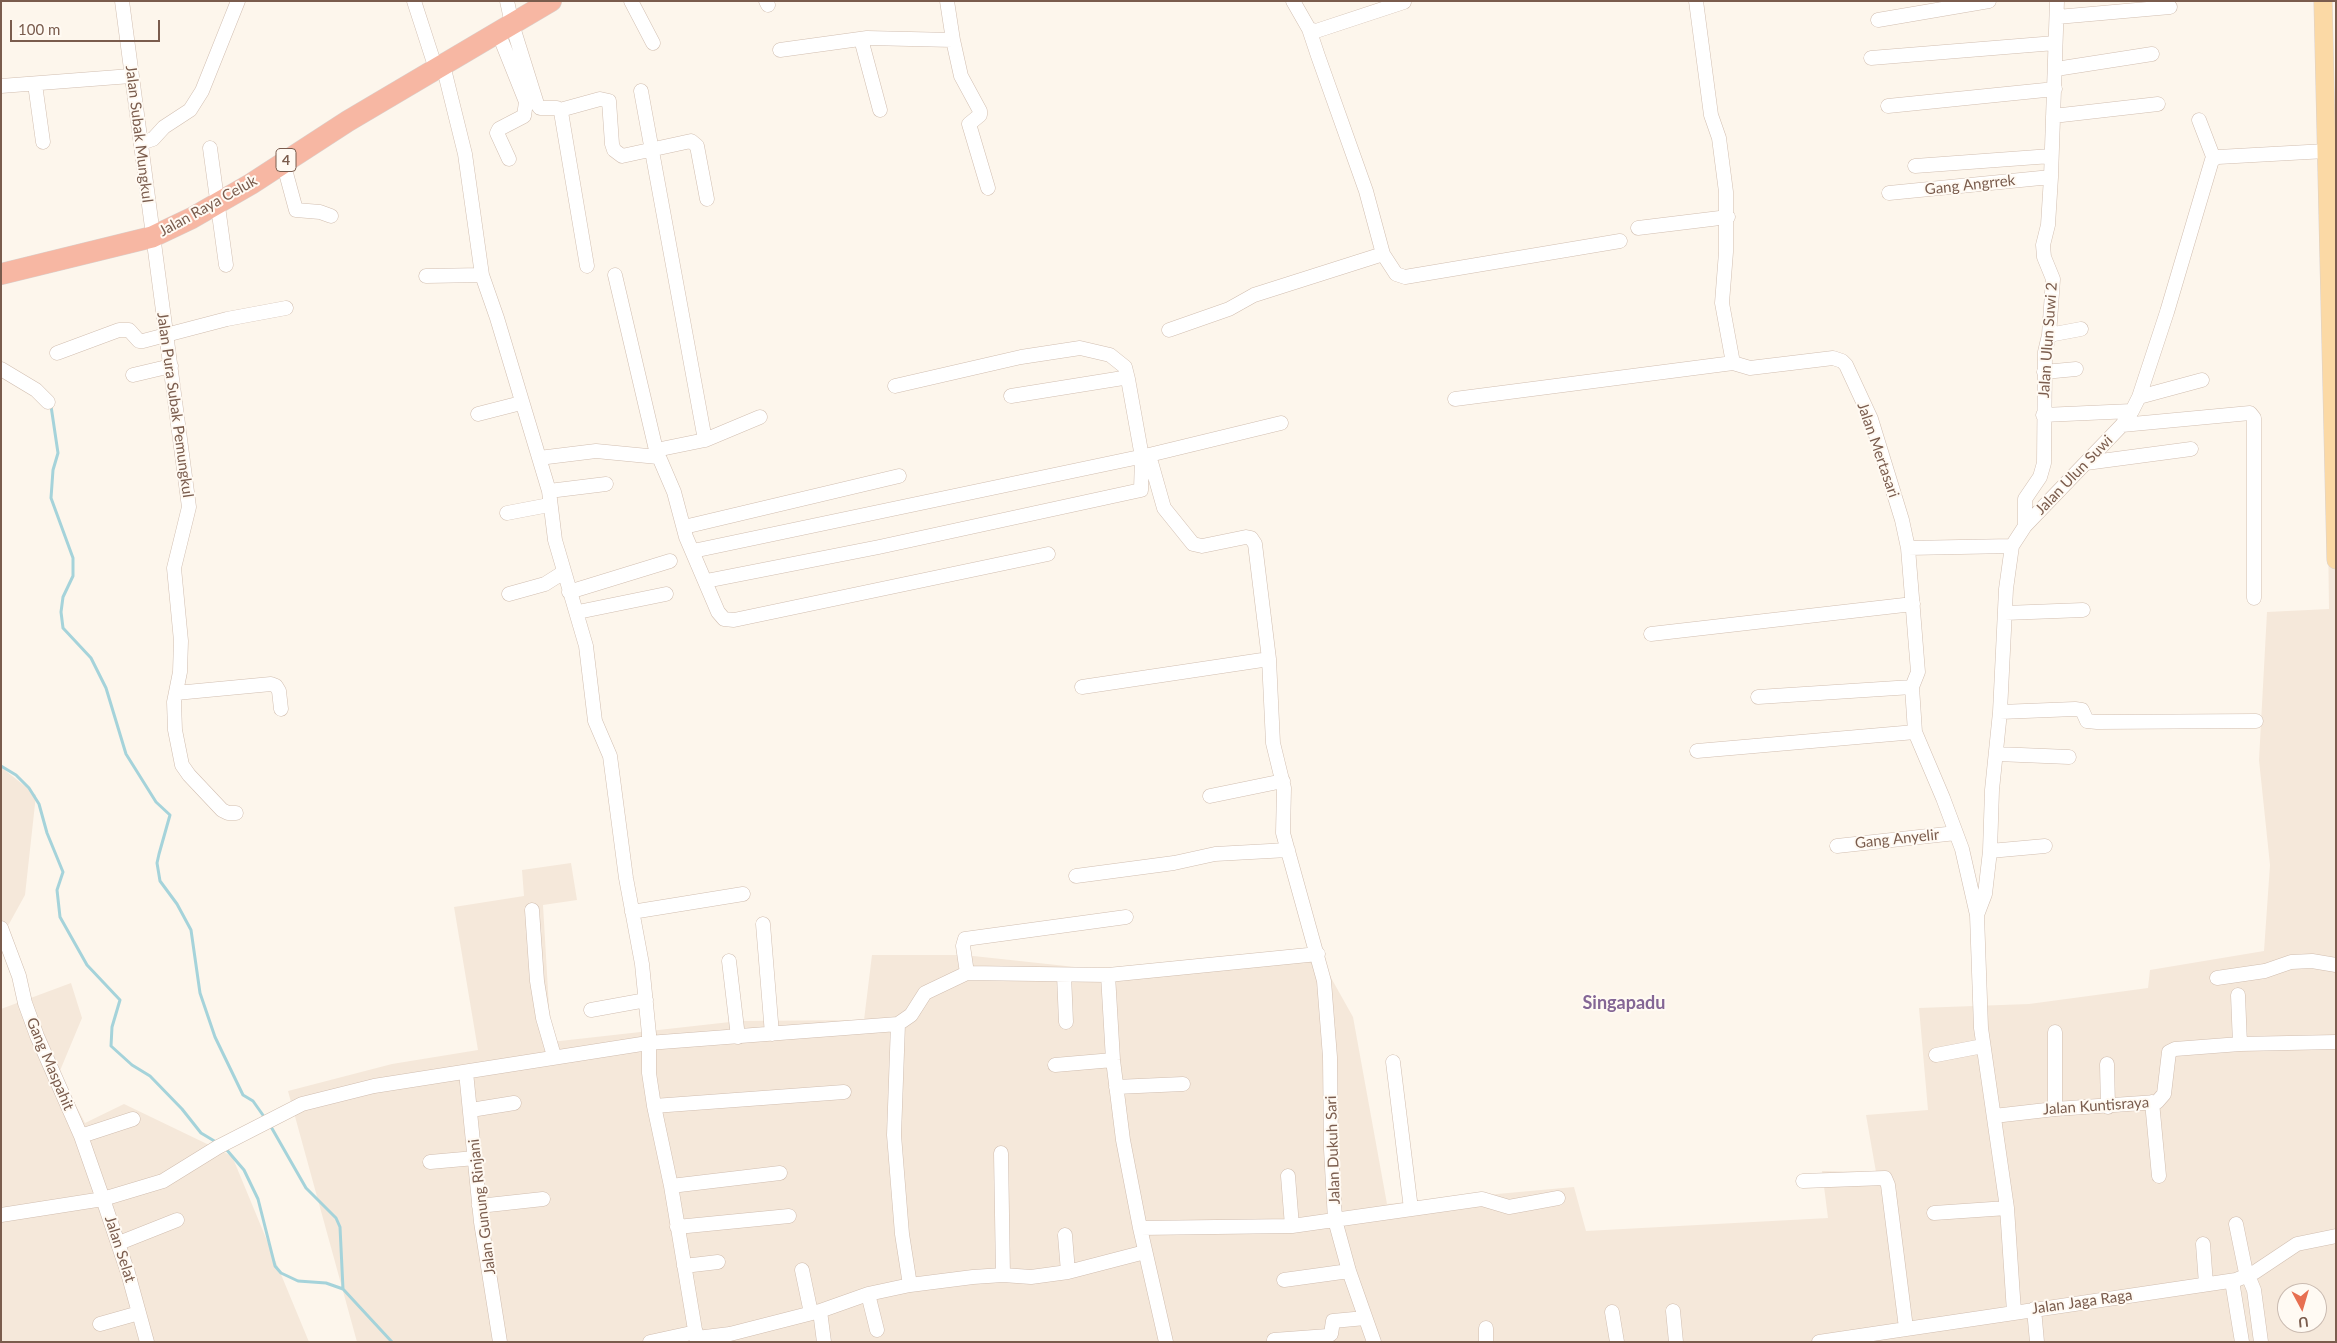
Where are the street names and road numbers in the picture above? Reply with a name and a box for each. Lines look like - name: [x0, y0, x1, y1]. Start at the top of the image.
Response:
- street label: Jalan Subak Mungkul: [122, 64, 156, 204]
- road number: 4: [276, 148, 296, 172]
- street label: Gang Angrrek: [1924, 171, 2016, 199]
- street label: Jalan Raya Celuk: [156, 172, 260, 240]
- street label: Jalan Ulun Suwi 2: [2035, 282, 2061, 398]
- street label: Jalan Pura Subak Pemungkul: [153, 311, 197, 499]
- street label: Jalan Mertasari: [1853, 400, 1903, 500]
- street label: Jalan Ulun Suwi: [2032, 432, 2116, 518]
- street label: Gang Anyelir: [1854, 826, 1940, 852]
- street label: Gang Maspahit: [22, 1015, 78, 1113]
- street label: Jalan Kuntisraya: [2042, 1093, 2150, 1119]
- street label: Jalan Dukuh Sari: [1322, 1095, 1344, 1205]
- street label: Jalan Gunung Rinjani: [465, 1138, 499, 1276]
- street label: Jalan Selat: [101, 1213, 139, 1285]
- street label: Jalan Jaga Raga: [2031, 1286, 2133, 1318]

